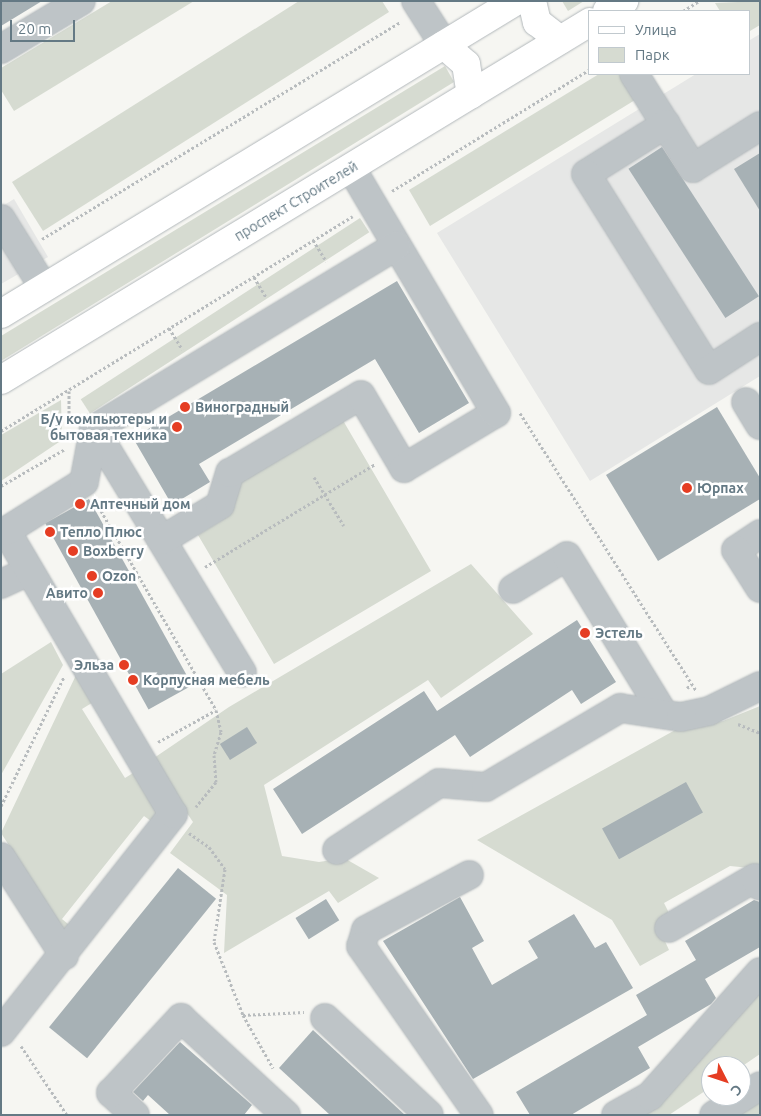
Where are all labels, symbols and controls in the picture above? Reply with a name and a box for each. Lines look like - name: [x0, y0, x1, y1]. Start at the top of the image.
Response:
- scale bar: [12, 10, 78, 42]
- legend: [588, 10, 751, 75]
- text: 20 m: [18, 20, 51, 37]
- text: Улица: [635, 21, 677, 38]
- text: Парк: [635, 46, 670, 63]
- street label: проспект Строителей: [231, 158, 361, 244]
- place label: Виноградный: [195, 399, 289, 415]
- marker: Виноградный: [179, 401, 191, 413]
- place label: Б/у компьютеры и бытовая техника: [41, 411, 167, 444]
- marker: Б/у компьютеры и бытовая техника: [171, 421, 183, 433]
- place label: Юрпах: [697, 480, 744, 496]
- marker: Юрпах: [681, 482, 693, 494]
- place label: Аптечный дом: [90, 496, 191, 512]
- marker: Аптечный дом: [74, 498, 86, 510]
- place label: Тепло Плюс: [60, 524, 142, 540]
- marker: Тепло Плюс: [44, 526, 56, 538]
- place label: Boxberry: [83, 543, 144, 559]
- marker: Boxberry: [67, 545, 79, 557]
- place label: Ozon: [102, 568, 136, 584]
- marker: Ozon: [86, 570, 98, 582]
- place label: Авито: [46, 585, 88, 601]
- marker: Авито: [92, 587, 104, 599]
- place label: Эстель: [595, 625, 643, 641]
- marker: Эстель: [579, 627, 591, 639]
- place label: Эльза: [74, 657, 114, 673]
- marker: Эльза: [118, 659, 130, 671]
- place label: Корпусная мебель: [143, 672, 270, 688]
- marker: Корпусная мебель: [127, 674, 139, 686]
- north arrow: [701, 1056, 751, 1106]
- text: С: [728, 1082, 746, 1099]

